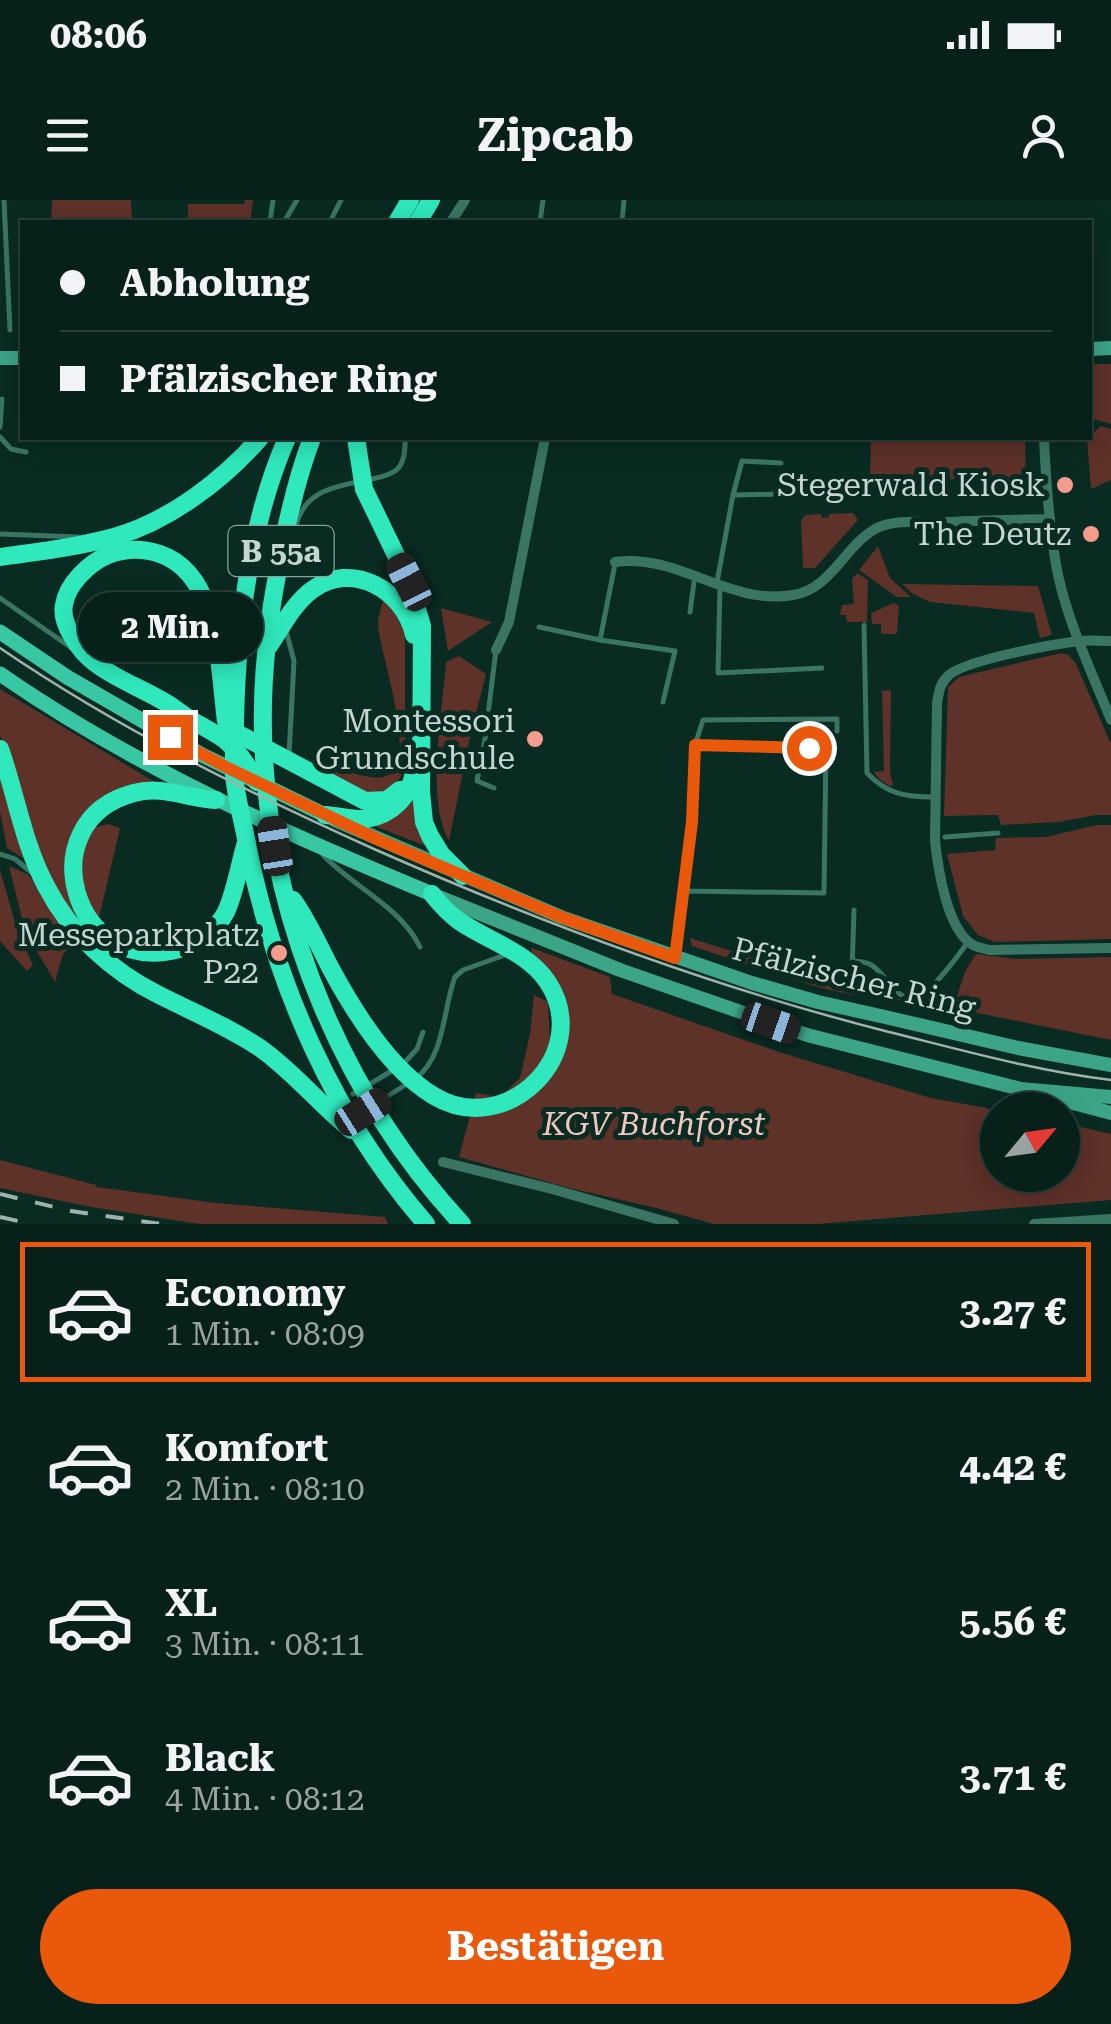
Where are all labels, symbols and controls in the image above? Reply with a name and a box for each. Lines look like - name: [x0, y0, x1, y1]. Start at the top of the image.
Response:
- text: 08:06: [50, 13, 147, 57]
- icon: menu: [40, 108, 95, 163]
- icon: person: [1016, 108, 1071, 163]
- text: Zipcab: [477, 109, 634, 162]
- text: Abholung: [120, 261, 310, 305]
- text: Pfälzischer Ring: [120, 357, 437, 401]
- place label: Stegerwald Kiosk: [777, 466, 1045, 504]
- marker: Stegerwald Kiosk: [1054, 474, 1076, 496]
- place label: The Deutz: [914, 515, 1071, 553]
- marker: The Deutz: [1080, 523, 1102, 545]
- road number: B 55a: [228, 526, 334, 576]
- car: [382, 548, 436, 616]
- callout: 2 Min.: [78, 592, 262, 662]
- text: 2 Min.: [121, 608, 220, 646]
- place label: Montessori Grundschule: [315, 702, 515, 777]
- route end: [148, 715, 193, 760]
- route start: [787, 726, 832, 771]
- marker: Montessori Grundschule: [524, 728, 546, 750]
- car: [255, 814, 295, 878]
- place label: Messeparkplatz P22: [18, 916, 259, 991]
- street label: Pfälzischer Ring: [728, 929, 981, 1027]
- marker: Messeparkplatz P22: [268, 942, 290, 964]
- car: [738, 999, 804, 1047]
- car: [330, 1083, 396, 1141]
- north arrow: [980, 1092, 1080, 1192]
- map controls: [980, 1092, 1080, 1192]
- park label: KGV Buchforst: [541, 1105, 766, 1143]
- icon: car: [45, 1267, 135, 1357]
- text: Economy: [165, 1271, 345, 1315]
- text: 3.27 €: [959, 1290, 1066, 1334]
- text: 1 Min. · 08:09: [165, 1315, 365, 1353]
- icon: car: [45, 1422, 135, 1512]
- text: Komfort: [165, 1426, 328, 1470]
- text: 4.42 €: [959, 1445, 1066, 1489]
- text: 2 Min. · 08:10: [165, 1470, 365, 1508]
- icon: car: [45, 1577, 135, 1667]
- text: XL: [165, 1581, 217, 1625]
- text: 5.56 €: [959, 1600, 1066, 1644]
- text: 3 Min. · 08:11: [165, 1625, 365, 1663]
- icon: car: [45, 1732, 135, 1822]
- text: Black: [165, 1736, 275, 1780]
- text: 3.71 €: [959, 1755, 1066, 1799]
- text: 4 Min. · 08:12: [165, 1780, 365, 1818]
- button: Bestätigen: [40, 1889, 1071, 2004]

